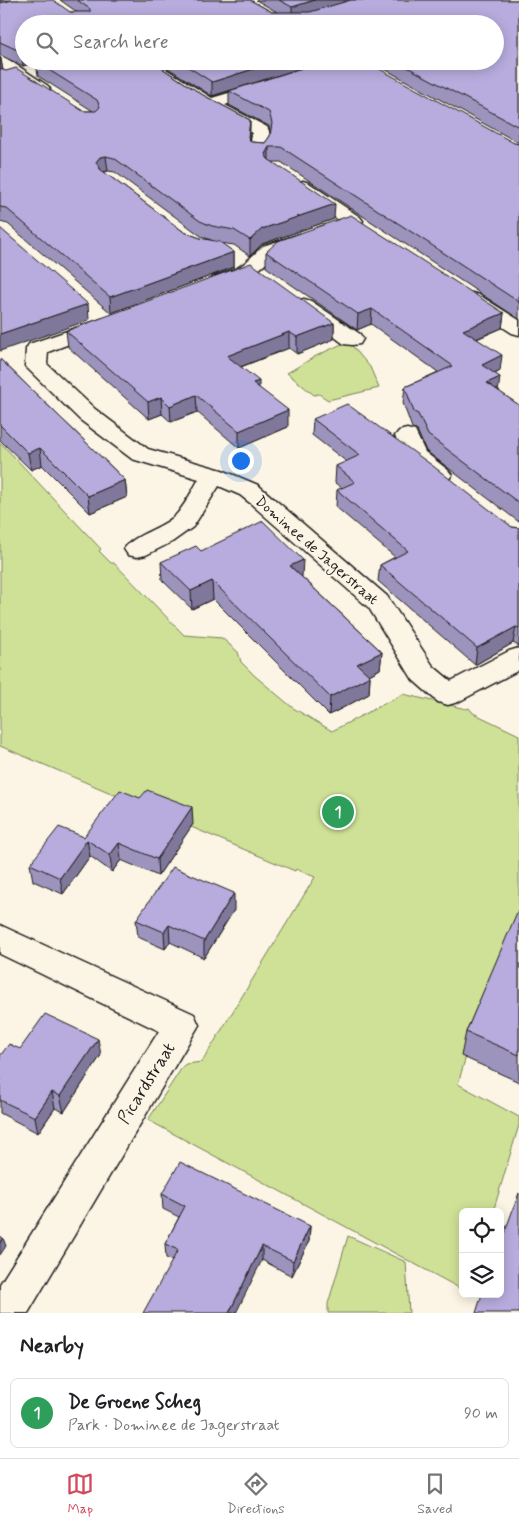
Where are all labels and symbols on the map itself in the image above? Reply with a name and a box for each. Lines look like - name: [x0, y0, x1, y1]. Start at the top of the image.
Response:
- your location: [228, 448, 254, 474]
- street label: Dominee de Jagerstraat: [250, 492, 382, 611]
- pin: 1: [322, 793, 354, 831]
- street label: Picardstraat: [112, 1038, 181, 1129]

